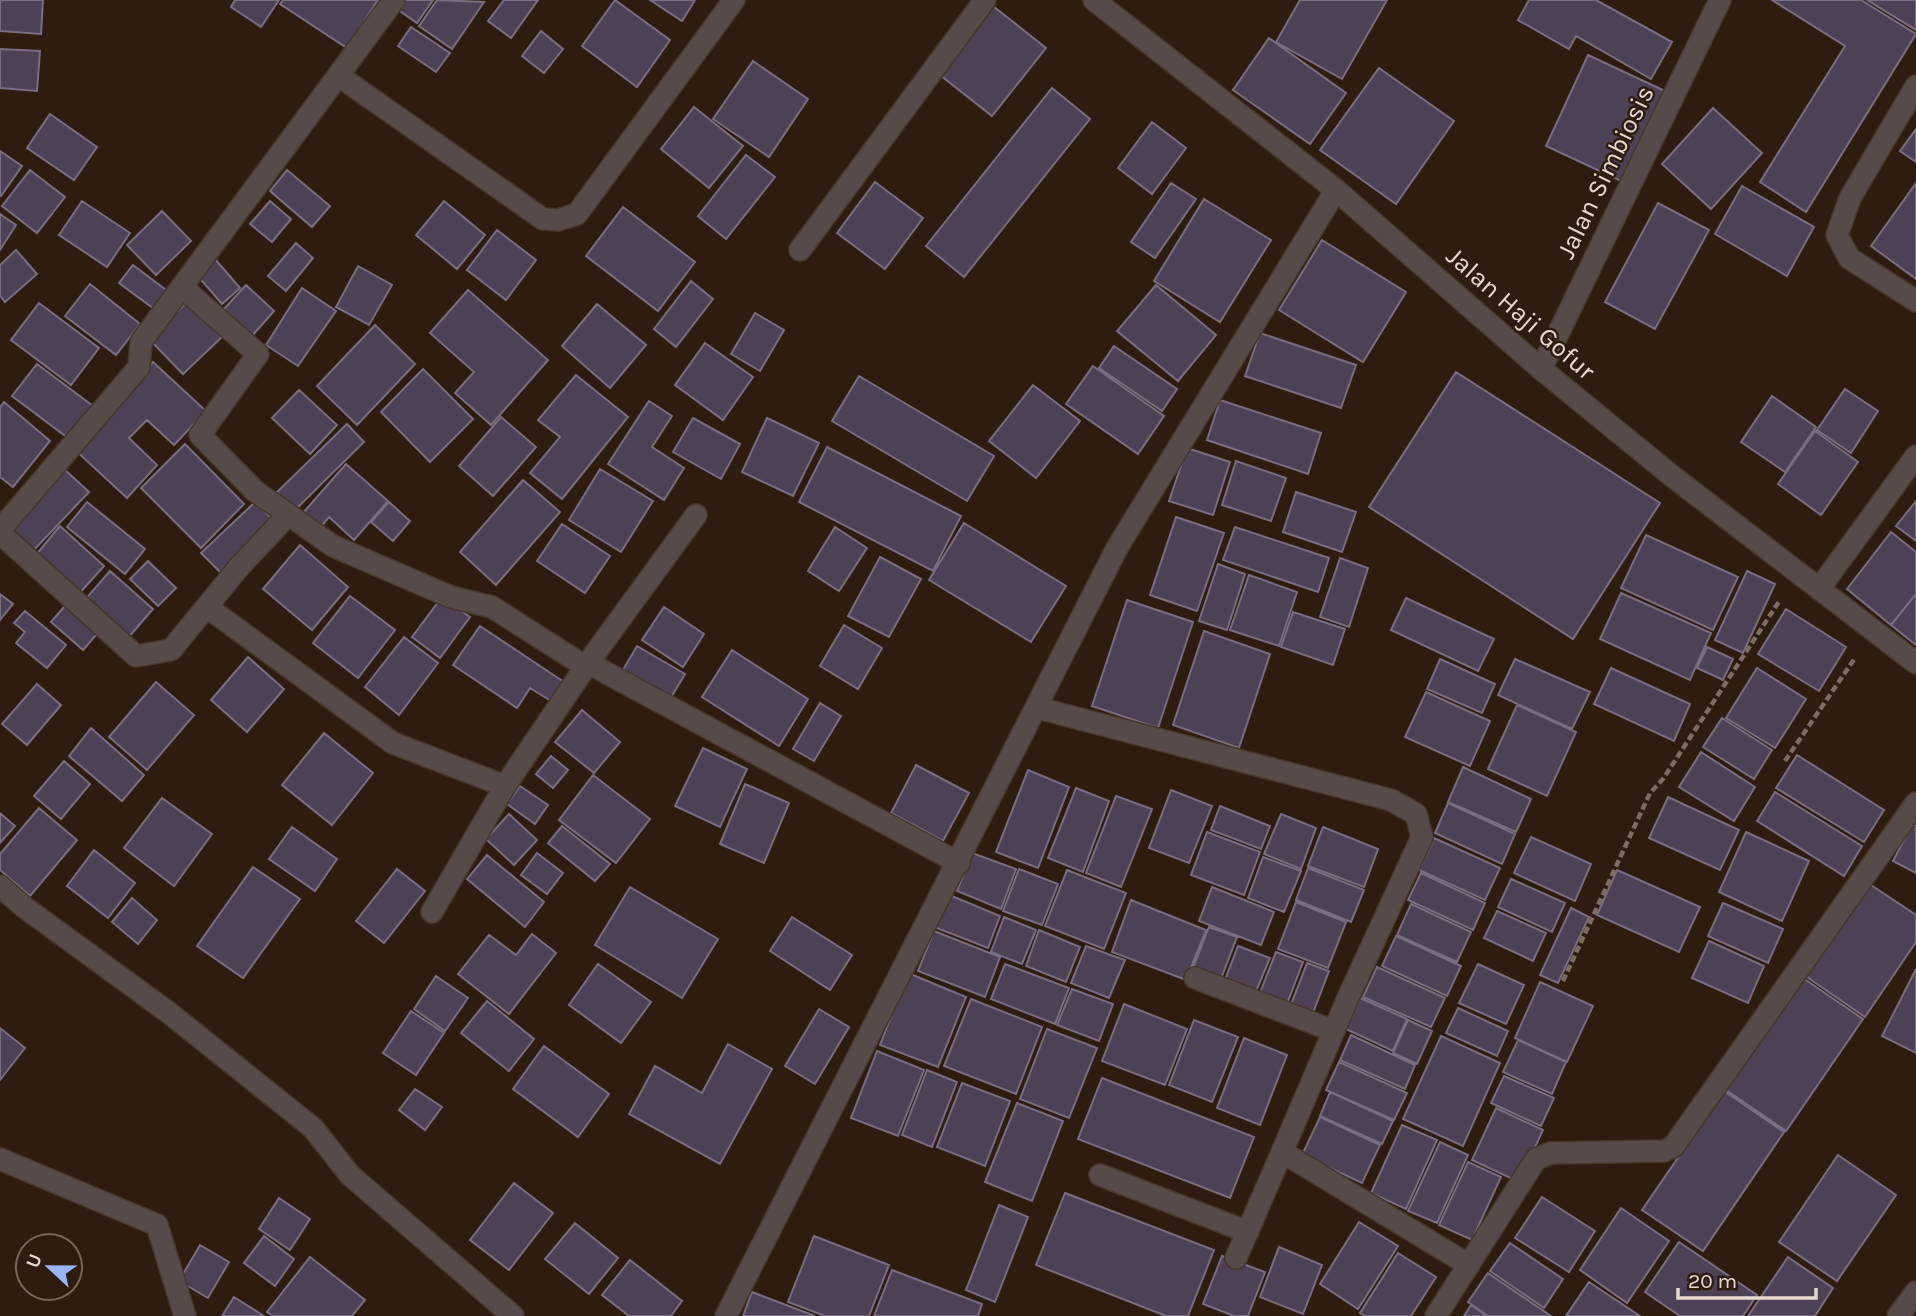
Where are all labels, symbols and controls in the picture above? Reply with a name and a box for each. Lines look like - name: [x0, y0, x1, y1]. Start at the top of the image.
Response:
- street label: Jalan Simbiosis: [1550, 81, 1661, 264]
- street label: Jalan Haji Gofur: [1440, 240, 1602, 387]
- north arrow: [14, 1232, 84, 1302]
- text: U: [22, 1251, 47, 1271]
- scale bar: [1678, 1256, 1816, 1300]
- text: 20 m: [1688, 1269, 1737, 1293]

